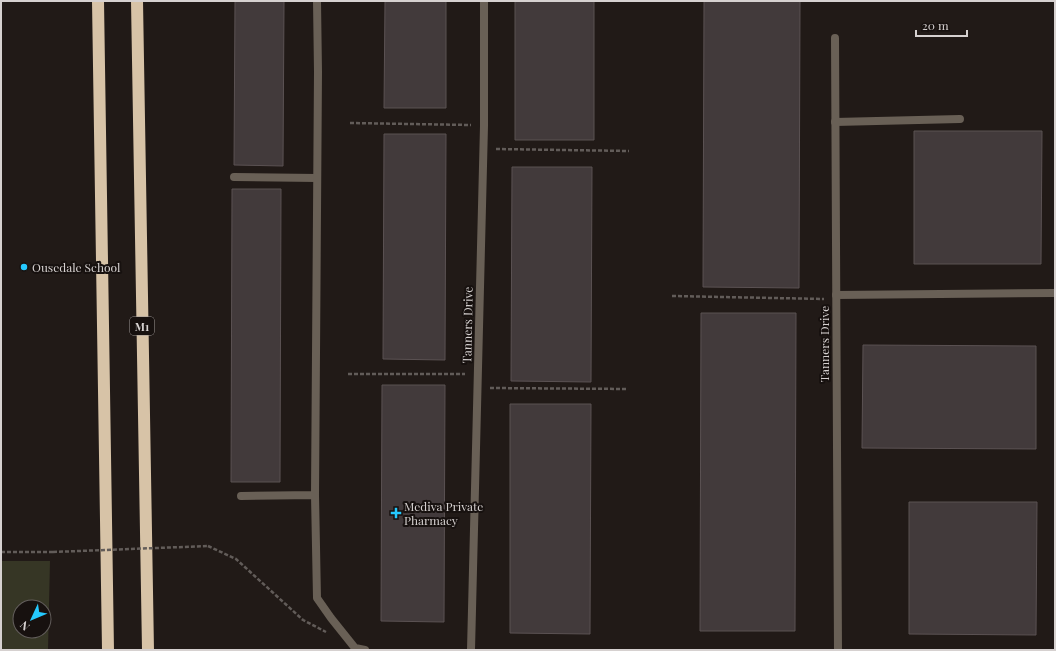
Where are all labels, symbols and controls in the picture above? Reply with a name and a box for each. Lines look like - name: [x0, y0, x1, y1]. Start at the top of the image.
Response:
- scale bar: [916, 12, 967, 38]
- text: 20 m: [922, 17, 949, 33]
- place label: Ousedale School: [32, 259, 121, 275]
- marker: Ousedale School: [19, 262, 29, 272]
- street label: Tanners Drive: [458, 287, 476, 363]
- street label: Tanners Drive: [816, 306, 832, 382]
- road number: M1: [130, 317, 154, 335]
- place label: Mediva Private Pharmacy: [404, 498, 483, 528]
- marker: Mediva Private Pharmacy: [391, 508, 401, 518]
- north arrow: [12, 599, 52, 639]
- text: N: [16, 618, 33, 634]

